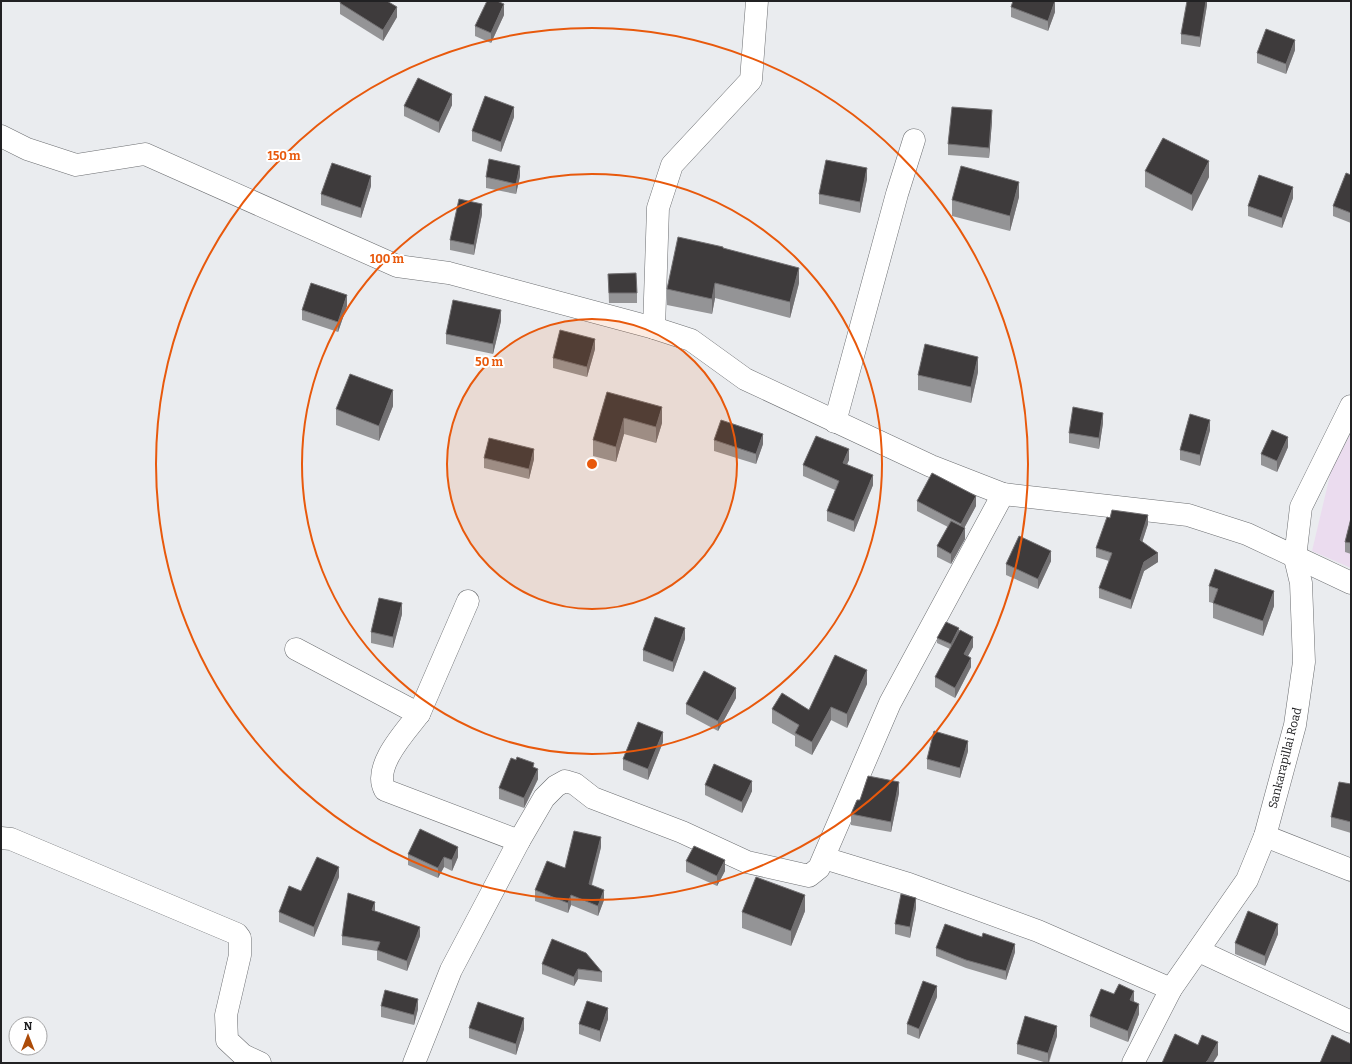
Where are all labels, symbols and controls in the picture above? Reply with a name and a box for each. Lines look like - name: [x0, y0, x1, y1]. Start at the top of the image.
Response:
- text: 150 m: [268, 149, 301, 163]
- text: 100 m: [370, 252, 405, 266]
- text: 50 m: [475, 355, 503, 369]
- centre of rings: [585, 457, 599, 471]
- street label: Sankarapillai Road: [1266, 706, 1304, 810]
- north arrow: [8, 1016, 48, 1056]
- text: N: [24, 1020, 33, 1033]

